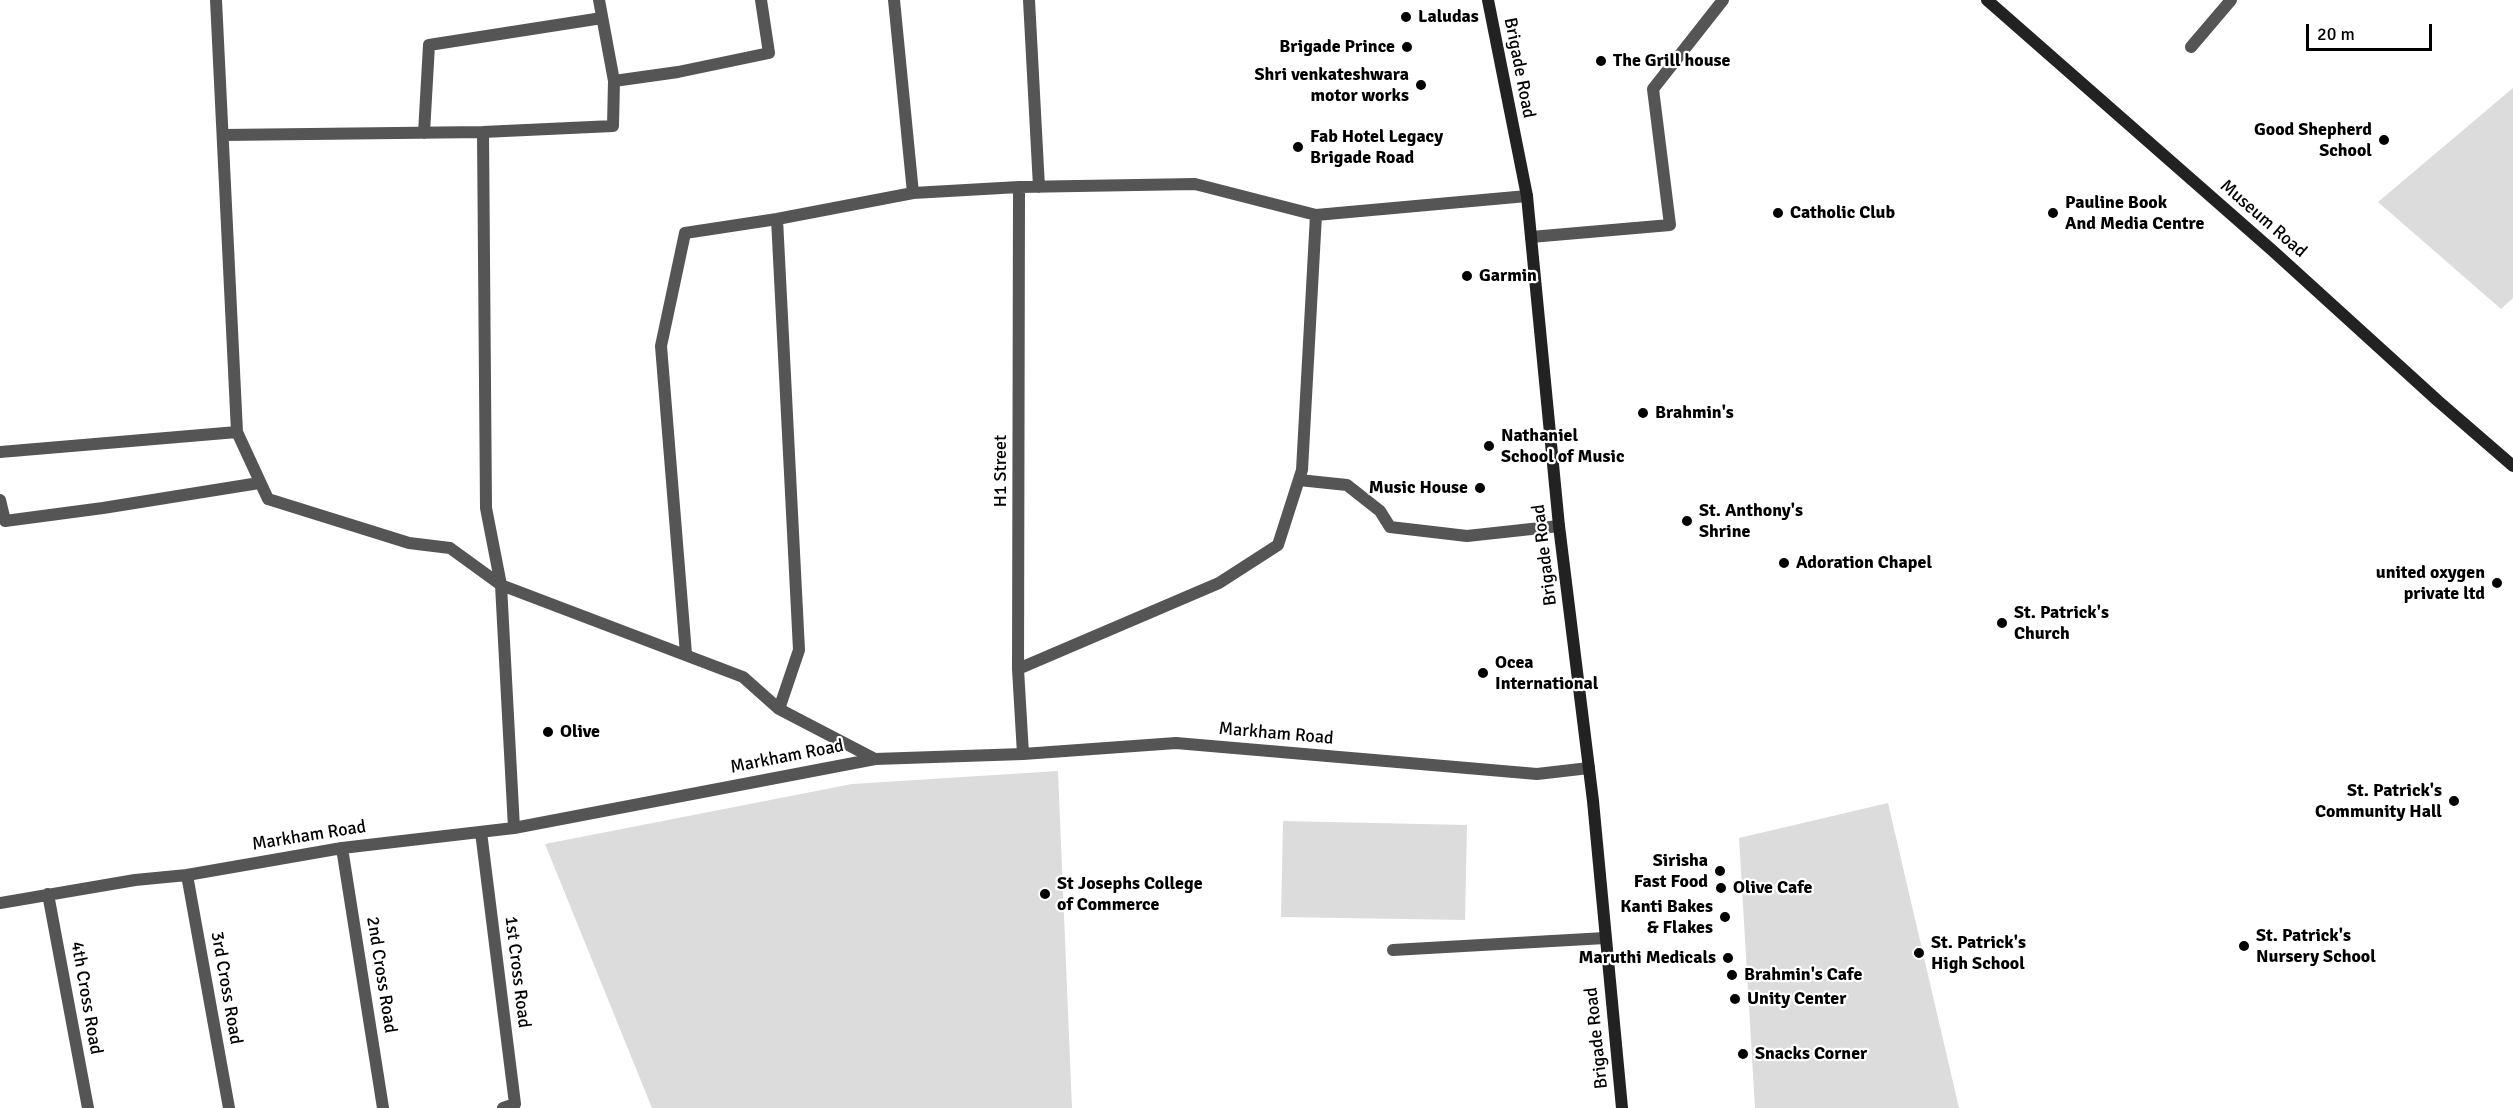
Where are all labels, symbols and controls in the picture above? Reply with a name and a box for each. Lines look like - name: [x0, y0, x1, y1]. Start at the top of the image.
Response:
- place label: Laludas: [1418, 6, 1479, 28]
- marker: Laludas: [1399, 10, 1413, 24]
- scale bar: [2309, 12, 2435, 50]
- street label: Brigade Road: [1499, 16, 1539, 120]
- text: 20 m: [2317, 23, 2355, 45]
- place label: Brigade Prince: [1279, 36, 1395, 58]
- marker: Brigade Prince: [1400, 40, 1414, 54]
- place label: The Grill house: [1613, 50, 1730, 72]
- marker: The Grill house: [1594, 54, 1608, 68]
- place label: Shri venkateshwara motor works: [1255, 64, 1409, 106]
- marker: Shri venkateshwara motor works: [1414, 78, 1428, 92]
- place label: Good Shepherd School: [2254, 119, 2372, 162]
- place label: Fab Hotel Legacy Brigade Road: [1310, 126, 1443, 168]
- marker: Good Shepherd School: [2377, 133, 2391, 147]
- marker: Fab Hotel Legacy Brigade Road: [1291, 140, 1305, 154]
- street label: Museum Road: [2215, 175, 2311, 263]
- place label: Pauline Book And Media Centre: [2065, 192, 2204, 234]
- place label: Catholic Club: [1790, 202, 1895, 224]
- marker: Catholic Club: [1771, 206, 1785, 220]
- marker: Pauline Book And Media Centre: [2046, 206, 2060, 220]
- place label: Garmin: [1479, 265, 1537, 287]
- marker: Garmin: [1460, 269, 1474, 283]
- place label: Brahmin's: [1655, 402, 1734, 424]
- marker: Brahmin's: [1636, 406, 1650, 420]
- place label: Nathaniel School of Music: [1501, 425, 1624, 468]
- street label: H1 Street: [990, 435, 1012, 507]
- marker: Nathaniel School of Music: [1482, 439, 1496, 453]
- place label: Music House: [1369, 477, 1468, 499]
- marker: Music House: [1473, 481, 1487, 495]
- place label: St. Anthony's Shrine: [1699, 500, 1803, 542]
- street label: Brigade Road: [1528, 503, 1562, 607]
- marker: St. Anthony's Shrine: [1680, 514, 1694, 528]
- place label: Adoration Chapel: [1796, 552, 1932, 574]
- marker: Adoration Chapel: [1777, 556, 1791, 570]
- place label: united oxygen private ltd: [2376, 562, 2485, 604]
- marker: united oxygen private ltd: [2490, 576, 2504, 590]
- place label: St. Patrick's Church: [2014, 602, 2109, 644]
- marker: St. Patrick's Church: [1995, 616, 2009, 630]
- place label: Ocea International: [1495, 652, 1598, 694]
- marker: Ocea International: [1476, 666, 1490, 680]
- street label: Markham Road: [1218, 718, 1334, 750]
- place label: Olive: [560, 721, 600, 743]
- marker: Olive: [541, 725, 555, 739]
- street label: Markham Road: [728, 735, 846, 779]
- place label: St. Patrick's Community Hall: [2315, 780, 2442, 822]
- marker: St. Patrick's Community Hall: [2447, 794, 2461, 808]
- street label: Markham Road: [250, 816, 368, 856]
- place label: Sirisha Fast Food: [1634, 850, 1708, 892]
- marker: Sirisha Fast Food: [1713, 864, 1727, 878]
- place label: St Josephs College of Commerce: [1057, 873, 1203, 916]
- place label: Olive Cafe: [1733, 877, 1813, 899]
- marker: Olive Cafe: [1714, 881, 1728, 895]
- marker: St Josephs College of Commerce: [1038, 887, 1052, 901]
- place label: Kanti Bakes & Flakes: [1620, 896, 1713, 938]
- marker: Kanti Bakes & Flakes: [1718, 910, 1732, 924]
- street label: 2nd Cross Road: [361, 915, 401, 1035]
- street label: 1st Cross Road: [499, 915, 535, 1029]
- place label: St. Patrick's Nursery School: [2256, 925, 2376, 968]
- street label: 3rd Cross Road: [205, 930, 247, 1046]
- place label: St. Patrick's High School: [1931, 932, 2026, 974]
- marker: St. Patrick's Nursery School: [2237, 939, 2251, 953]
- street label: 4th Cross Road: [65, 940, 107, 1056]
- marker: St. Patrick's High School: [1912, 946, 1926, 960]
- place label: Maruthi Medicals: [1579, 947, 1716, 969]
- marker: Maruthi Medicals: [1721, 951, 1735, 965]
- place label: Brahmin's Cafe: [1744, 964, 1862, 986]
- marker: Brahmin's Cafe: [1725, 968, 1739, 982]
- street label: Brigade Road: [1581, 986, 1613, 1090]
- place label: Unity Center: [1747, 988, 1846, 1010]
- marker: Unity Center: [1728, 992, 1742, 1006]
- place label: Snacks Corner: [1755, 1043, 1867, 1065]
- marker: Snacks Corner: [1736, 1047, 1750, 1061]

